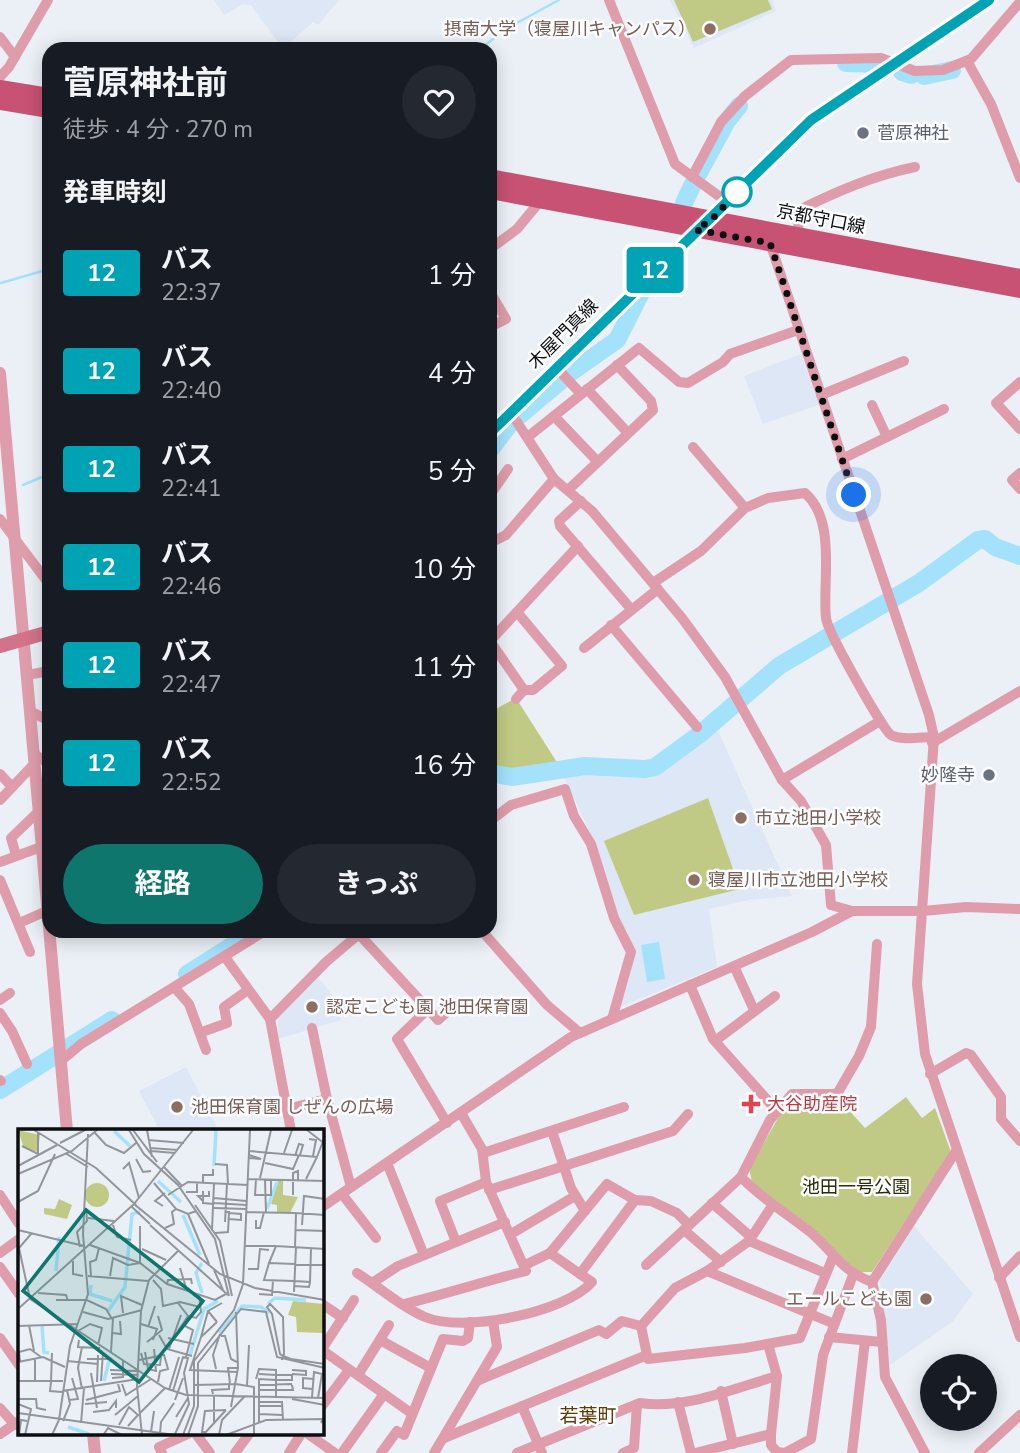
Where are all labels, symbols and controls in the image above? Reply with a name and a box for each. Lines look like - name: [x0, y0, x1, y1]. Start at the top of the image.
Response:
- place label: 摂南大学（寝屋川キャンパス）: [444, 17, 696, 41]
- marker: 摂南大学（寝屋川キャンパス）: [702, 21, 718, 37]
- text: 菅原神社前: [63, 61, 228, 106]
- button: heart: [402, 65, 476, 139]
- text: 徒歩 · 4 分 · 270 m: [63, 114, 253, 145]
- place label: 菅原神社: [877, 121, 949, 145]
- marker: 菅原神社: [855, 125, 871, 141]
- text: 発車時刻: [63, 175, 167, 210]
- unlabelled marker: [722, 177, 752, 207]
- street label: 京都守口線: [775, 199, 867, 239]
- text: バス: [161, 242, 213, 277]
- line badge: 12: [624, 247, 686, 293]
- text: 12: [641, 254, 669, 286]
- text: 12: [87, 257, 116, 289]
- text: 1 分: [428, 258, 476, 293]
- text: 22:37: [161, 277, 221, 308]
- street label: 木屋門真線: [523, 294, 603, 374]
- text: バス: [161, 340, 213, 375]
- text: 12: [87, 355, 116, 387]
- text: 4 分: [428, 356, 476, 391]
- text: 22:40: [161, 375, 221, 406]
- text: バス: [161, 438, 213, 473]
- text: 12: [87, 453, 116, 485]
- text: 5 分: [428, 454, 476, 489]
- text: 22:41: [161, 473, 221, 504]
- your location: [836, 477, 871, 512]
- text: バス: [161, 536, 213, 571]
- text: 12: [87, 551, 116, 583]
- text: 10 分: [412, 552, 476, 587]
- text: 22:46: [161, 571, 221, 602]
- text: バス: [161, 634, 213, 669]
- text: 12: [87, 649, 116, 681]
- text: 11 分: [412, 650, 476, 685]
- text: 22:47: [161, 669, 221, 700]
- text: バス: [161, 732, 213, 767]
- text: 12: [87, 747, 116, 779]
- text: 16 分: [412, 748, 476, 783]
- place label: 妙隆寺: [921, 763, 975, 787]
- text: 22:52: [161, 767, 221, 798]
- marker: 妙隆寺: [981, 767, 997, 783]
- place label: 市立池田小学校: [755, 806, 881, 830]
- marker: 市立池田小学校: [733, 810, 749, 826]
- button: 経路: [63, 844, 263, 924]
- button: きっぷ: [277, 844, 476, 924]
- place label: 寝屋川市立池田小学校: [708, 868, 888, 892]
- marker: 寝屋川市立池田小学校: [686, 872, 702, 888]
- place label: 認定こども園 池田保育園: [326, 995, 529, 1019]
- marker: 認定こども園 池田保育園: [304, 999, 320, 1015]
- place label: 大谷助産院: [767, 1092, 857, 1116]
- marker: 大谷助産院: [741, 1094, 761, 1114]
- place label: 池田保育園 しぜんの広場: [191, 1095, 394, 1119]
- marker: 池田保育園 しぜんの広場: [169, 1099, 185, 1115]
- inset map: [18, 1129, 324, 1436]
- park label: 池田一号公園: [802, 1175, 910, 1199]
- place label: エールこども園: [786, 1287, 912, 1311]
- marker: エールこども園: [918, 1291, 934, 1307]
- map controls: [920, 1354, 997, 1431]
- button: locate: [920, 1354, 997, 1431]
- district label: 若葉町: [559, 1403, 617, 1429]

